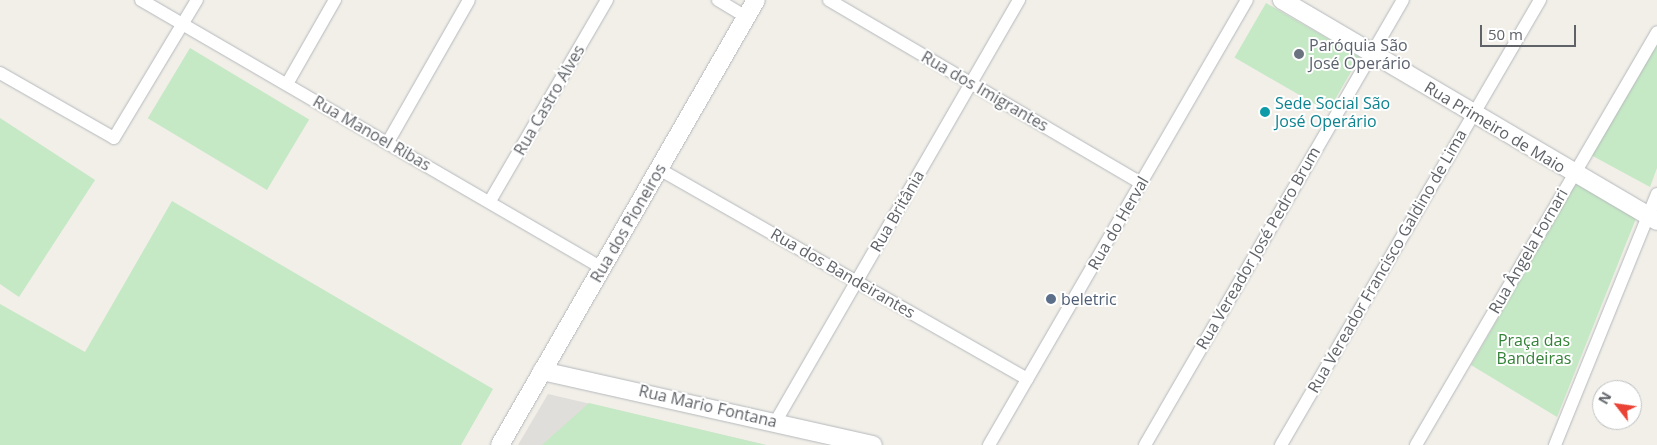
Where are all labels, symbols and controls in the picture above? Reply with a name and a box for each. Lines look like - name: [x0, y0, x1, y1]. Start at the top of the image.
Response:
- scale bar: [1482, 15, 1578, 47]
- text: 50 m: [1488, 24, 1523, 44]
- place label: Paróquia São José Operário: [1309, 35, 1411, 73]
- street label: Rua Castro Alves: [510, 41, 588, 159]
- street label: Rua dos Imigrantes: [918, 47, 1052, 135]
- marker: Paróquia São José Operário: [1293, 48, 1305, 60]
- street label: Rua Primeiro de Maio: [1421, 77, 1569, 177]
- street label: Rua Manoel Ribas: [310, 91, 434, 175]
- place label: Sede Social São José Operário: [1275, 93, 1390, 131]
- marker: Sede Social São José Operário: [1259, 106, 1271, 118]
- street label: Rua Vereador Francisco Galdino de Lima: [1303, 126, 1471, 396]
- street label: Rua Vereador José Pedro Brum: [1192, 143, 1324, 353]
- street label: Rua dos Pioneiros: [586, 160, 670, 286]
- street label: Rua Britânia: [866, 167, 928, 255]
- street label: Rua do Herval: [1084, 173, 1152, 273]
- street label: Rua Ângela Fornari: [1484, 185, 1572, 317]
- street label: Rua dos Bandeirantes: [767, 224, 919, 322]
- place label: beletric: [1061, 289, 1117, 309]
- marker: beletric: [1045, 293, 1057, 305]
- park label: Praça das Bandeiras: [1497, 330, 1571, 368]
- north arrow: [1592, 380, 1642, 430]
- street label: Rua Mario Fontana: [637, 381, 779, 431]
- text: N: [1593, 388, 1616, 407]

